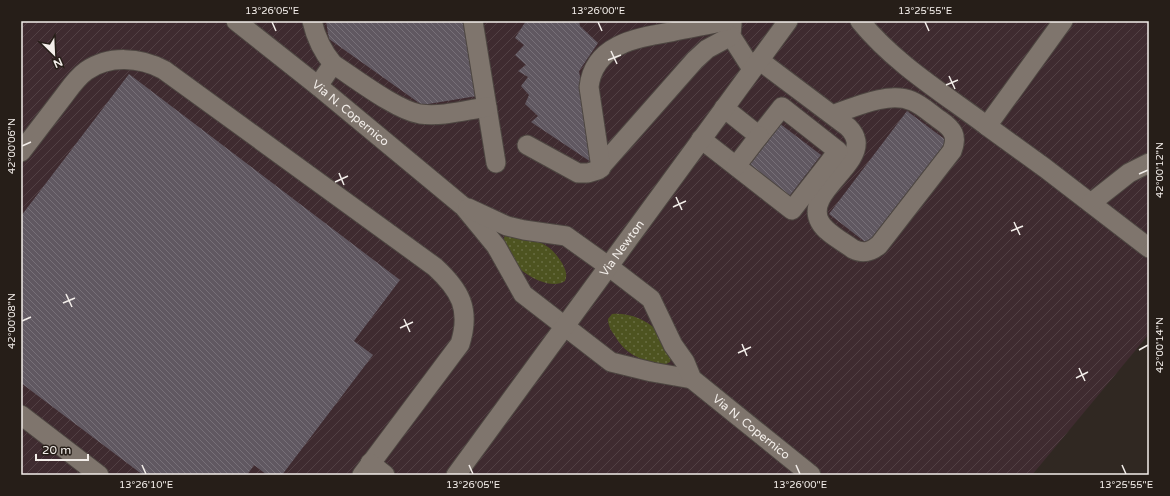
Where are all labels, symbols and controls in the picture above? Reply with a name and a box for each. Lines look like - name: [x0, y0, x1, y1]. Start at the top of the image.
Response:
- text: 13°26'05"E: [245, 5, 299, 17]
- text: 13°26'00"E: [571, 5, 625, 17]
- text: 13°25'55"E: [898, 5, 952, 17]
- north arrow: [34, 34, 74, 74]
- text: N: [51, 55, 65, 70]
- street label: Via N. Copernico: [309, 77, 392, 149]
- text: 42°00'06"N: [6, 118, 18, 174]
- text: 42°00'12"N: [1154, 142, 1166, 198]
- street label: Via Newton: [597, 217, 647, 279]
- text: 42°00'08"N: [6, 293, 18, 349]
- text: 42°00'14"N: [1154, 317, 1166, 373]
- street label: Via N. Copernico: [710, 391, 793, 462]
- scale bar: [36, 436, 88, 462]
- text: 20 m: [42, 443, 71, 457]
- text: 13°26'10"E: [119, 479, 173, 491]
- text: 13°26'05"E: [446, 479, 500, 491]
- text: 13°26'00"E: [773, 479, 827, 491]
- text: 13°25'55"E: [1099, 479, 1153, 491]

